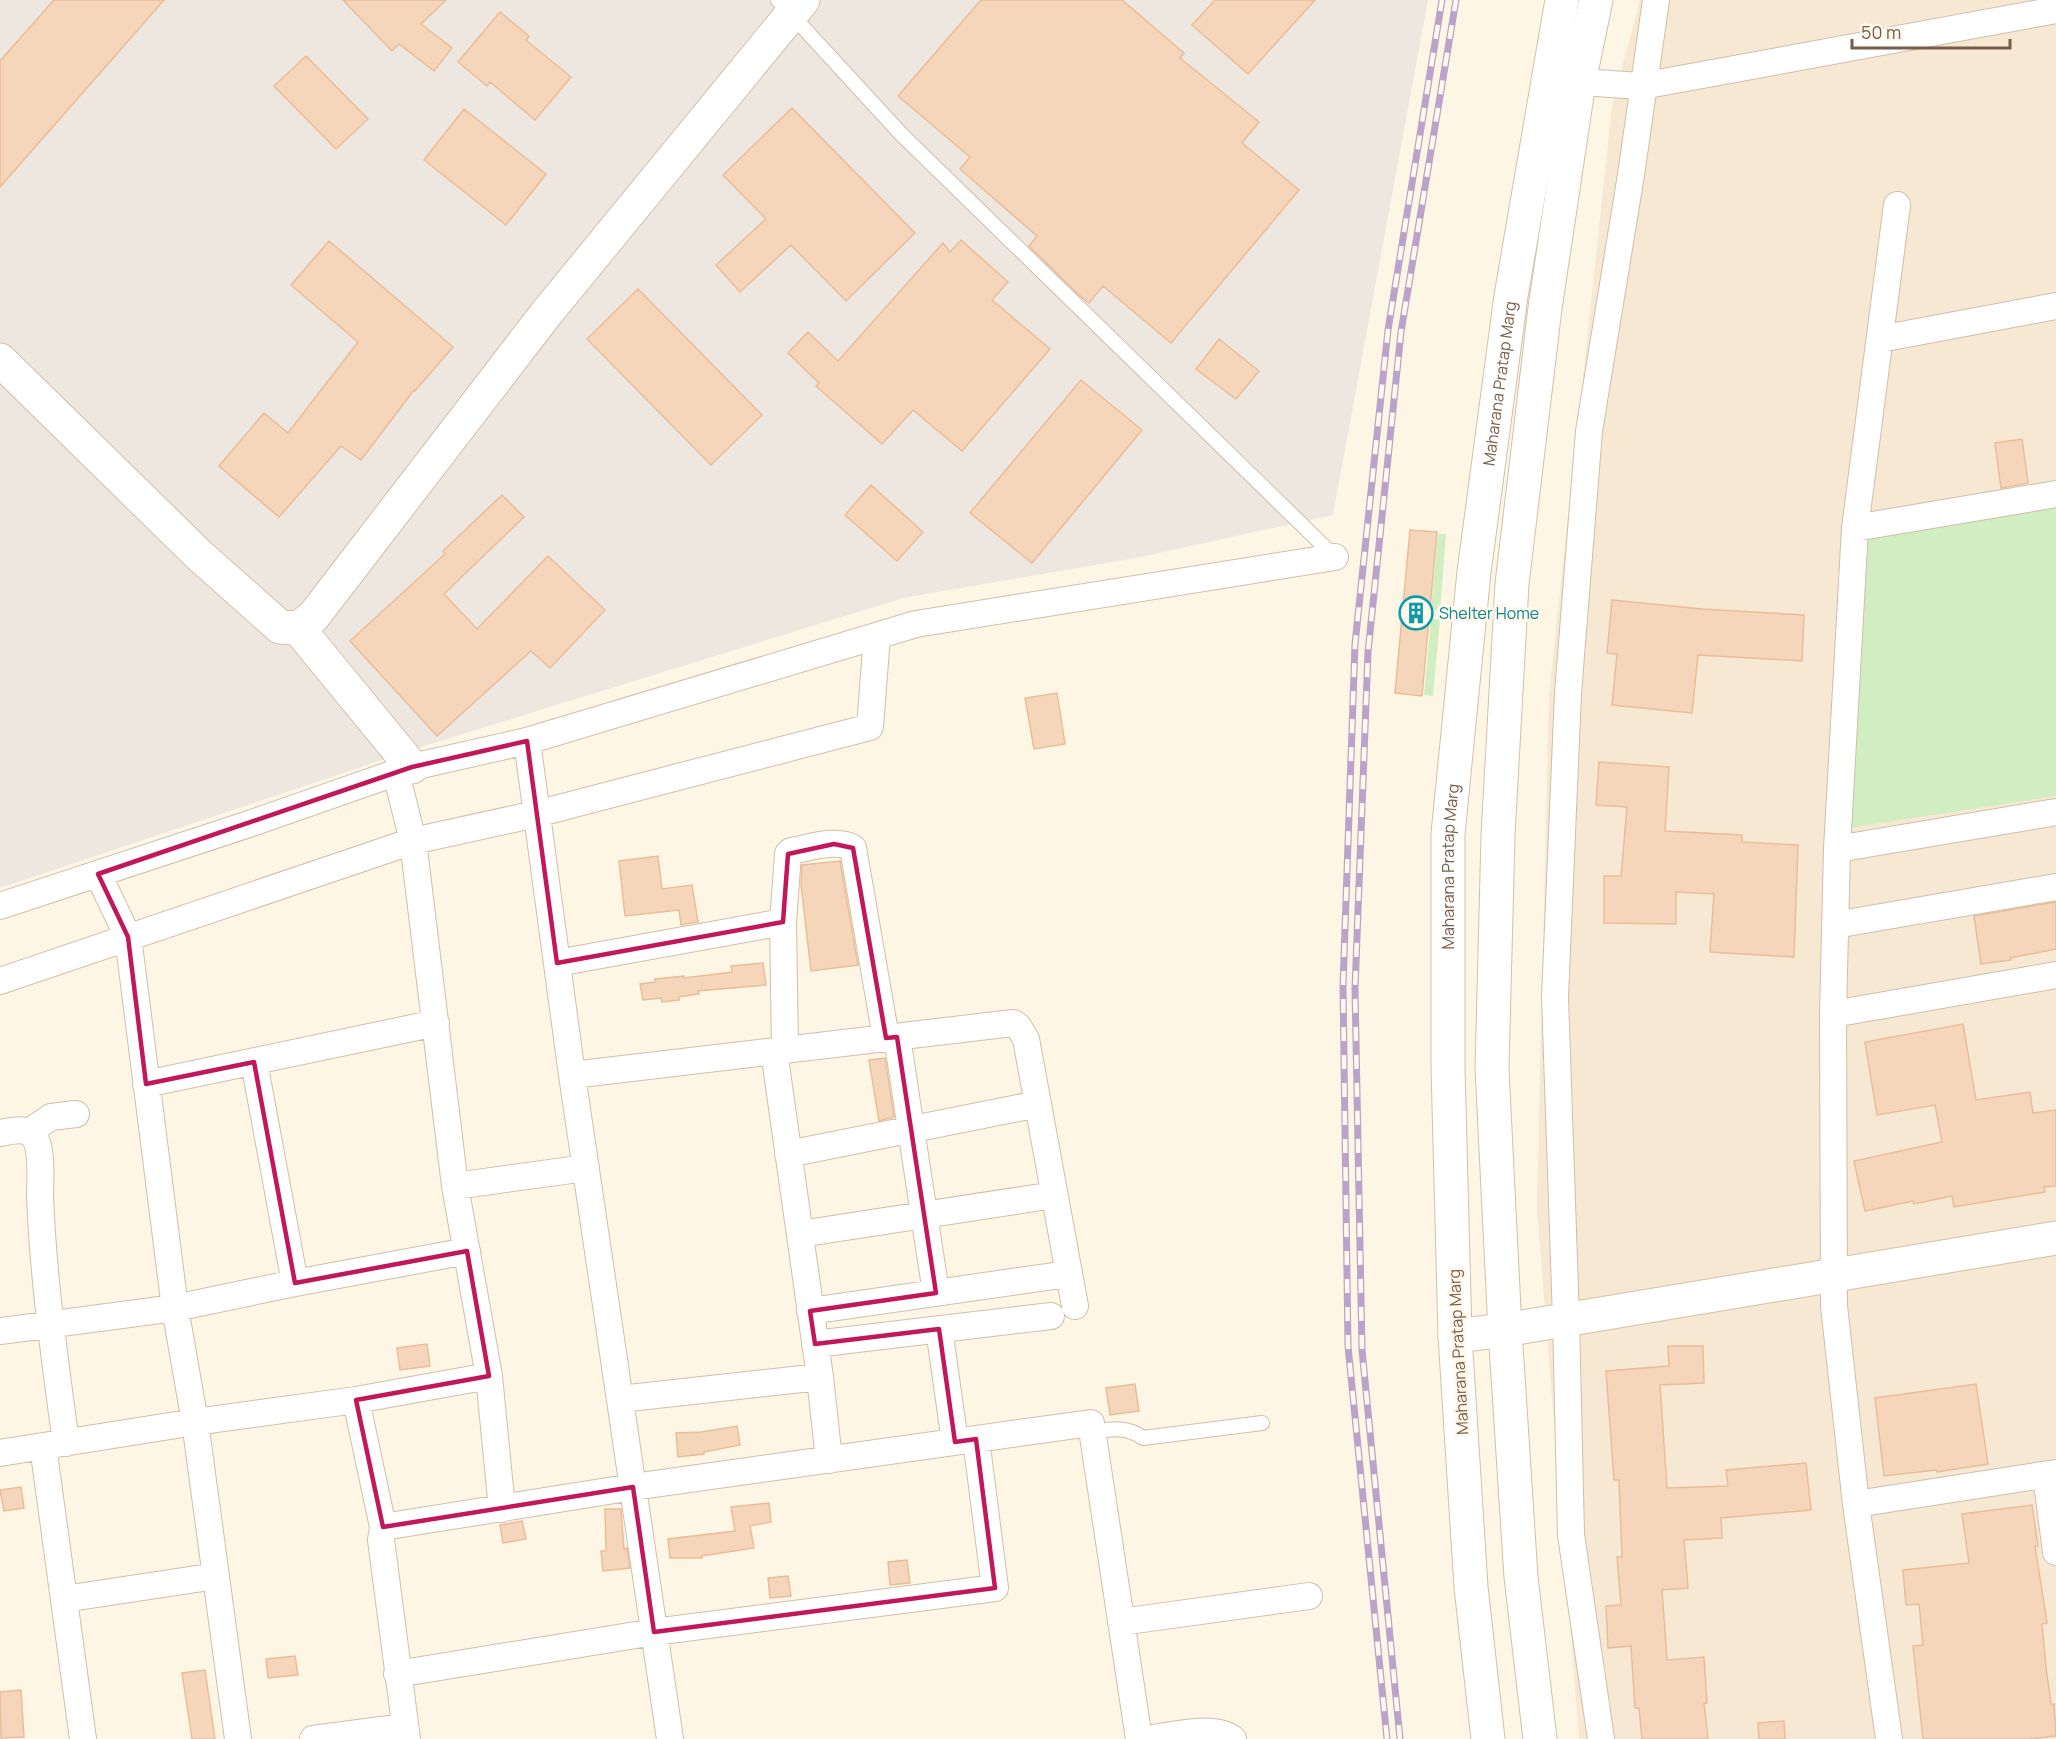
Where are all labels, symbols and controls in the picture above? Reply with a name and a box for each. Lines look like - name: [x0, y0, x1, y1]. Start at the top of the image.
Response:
- scale bar: [1852, 12, 2010, 50]
- text: 50 m: [1861, 20, 1901, 44]
- street label: Maharana Pratap Marg: [1477, 300, 1521, 467]
- building icon: Shelter Home: [1398, 595, 1434, 631]
- place label: Shelter Home: [1439, 602, 1539, 624]
- street label: Maharana Pratap Marg: [1437, 783, 1464, 950]
- street label: Maharana Pratap Marg: [1443, 1269, 1473, 1435]

